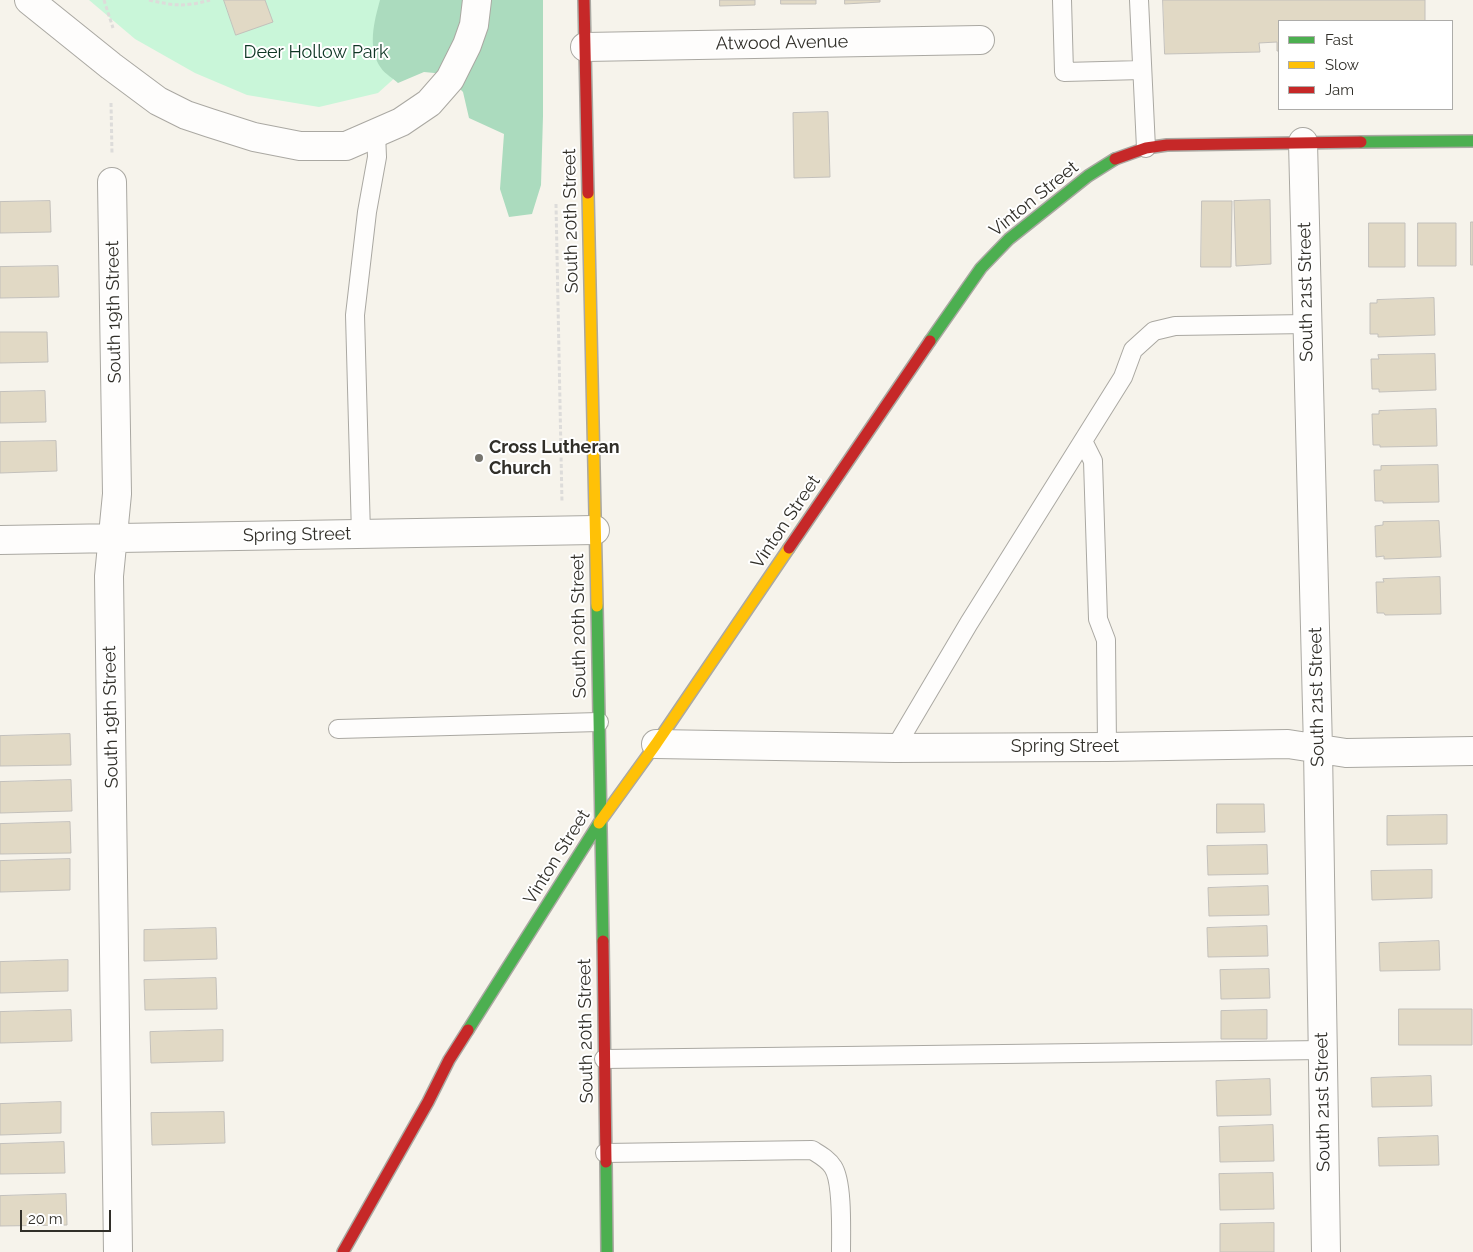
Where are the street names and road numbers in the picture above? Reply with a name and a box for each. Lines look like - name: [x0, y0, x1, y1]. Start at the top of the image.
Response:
- street label: Atwood Avenue: [716, 31, 848, 55]
- street label: South 20th Street: [559, 148, 583, 294]
- street label: Vinton Street: [985, 157, 1083, 241]
- street label: South 21st Street: [1294, 222, 1318, 362]
- street label: South 19th Street: [102, 240, 126, 384]
- street label: Vinton Street: [747, 471, 825, 573]
- street label: Spring Street: [243, 523, 351, 547]
- street label: South 20th Street: [567, 553, 591, 699]
- street label: South 21st Street: [1305, 627, 1329, 767]
- street label: South 19th Street: [99, 645, 123, 789]
- street label: Spring Street: [1011, 736, 1119, 758]
- street label: Vinton Street: [519, 805, 595, 909]
- street label: South 20th Street: [574, 958, 598, 1104]
- street label: South 21st Street: [1311, 1032, 1335, 1172]

